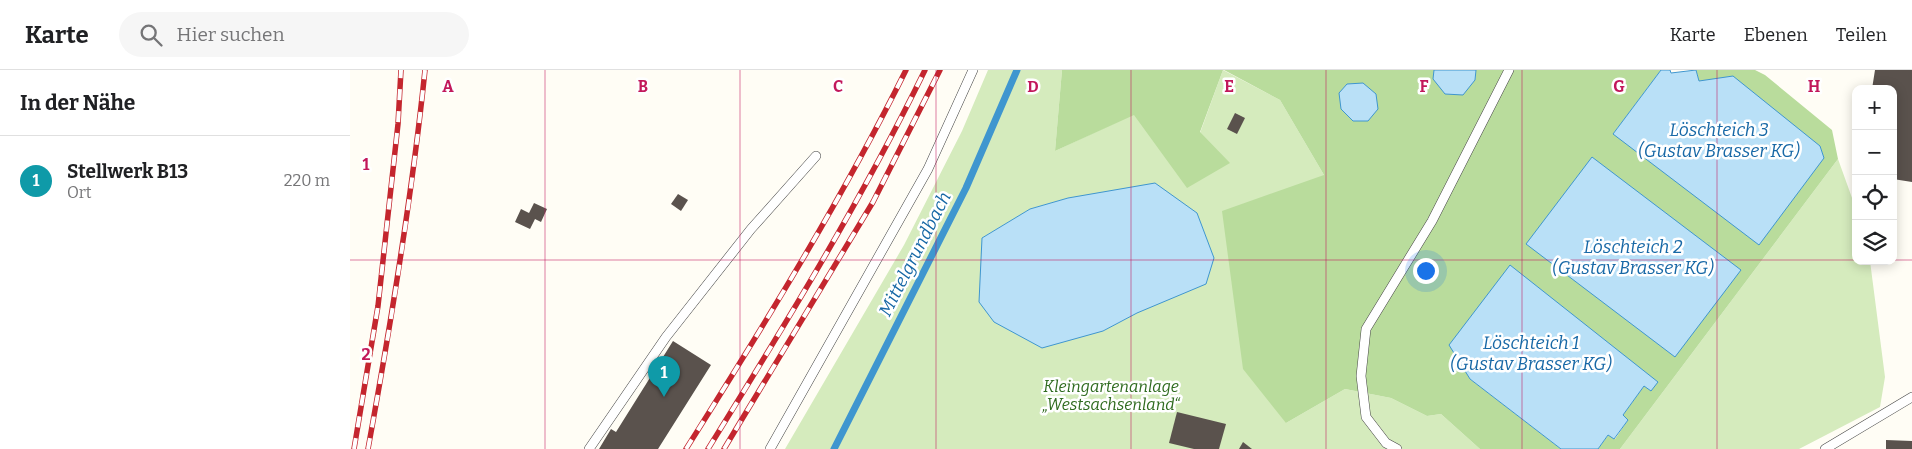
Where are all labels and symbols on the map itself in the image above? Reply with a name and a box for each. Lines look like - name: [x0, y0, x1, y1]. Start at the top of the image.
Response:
- text: A: [442, 77, 454, 96]
- text: B: [638, 77, 648, 96]
- text: C: [833, 77, 843, 96]
- text: D: [1027, 77, 1039, 96]
- text: E: [1224, 77, 1234, 96]
- text: F: [1420, 77, 1429, 96]
- text: G: [1613, 77, 1625, 96]
- text: H: [1808, 77, 1821, 96]
- water label: Löschteich 3 (Gustav Brasser KG): [1638, 119, 1800, 162]
- text: 1: [363, 155, 370, 174]
- water label: Mittelgrundbach: [874, 188, 956, 320]
- water label: Löschteich 2 (Gustav Brasser KG): [1552, 236, 1714, 279]
- your location: [1413, 258, 1439, 284]
- water label: Löschteich 1 (Gustav Brasser KG): [1450, 332, 1612, 375]
- text: 2: [361, 345, 371, 364]
- pin: 1: [648, 356, 680, 397]
- park label: Kleingartenanlage „Westsachsenland“: [1041, 377, 1181, 414]

